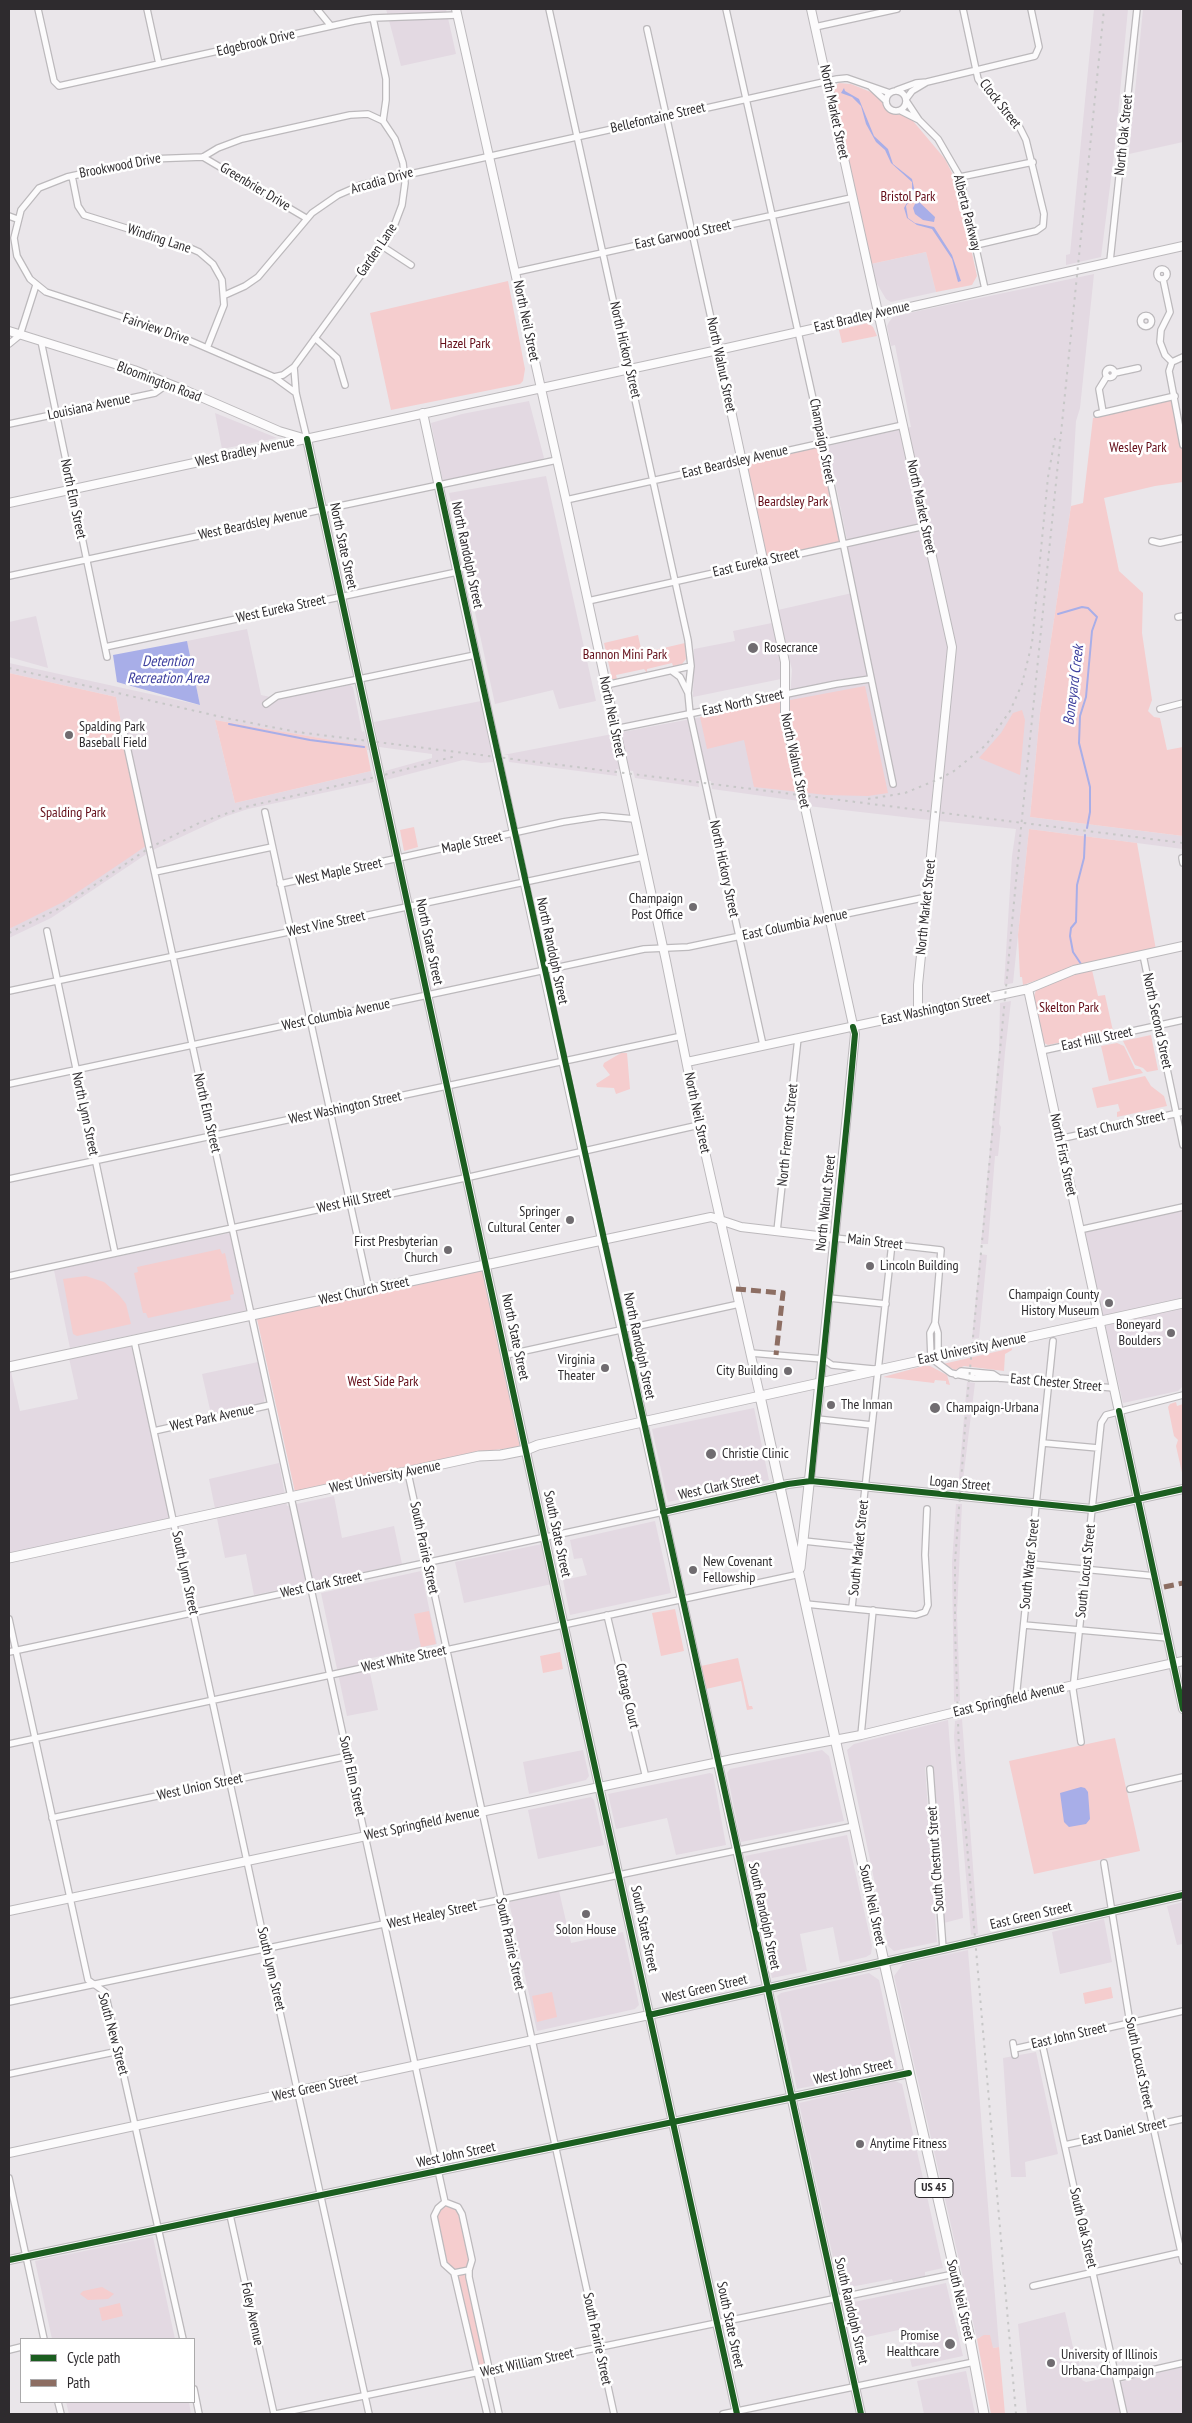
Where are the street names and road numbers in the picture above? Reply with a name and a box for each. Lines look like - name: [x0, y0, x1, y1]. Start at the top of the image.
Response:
- street label: Edgebrook Drive: [215, 26, 297, 60]
- street label: North Market Street: [816, 63, 852, 161]
- street label: Clock Street: [976, 76, 1024, 132]
- street label: North Oak Street: [1111, 94, 1137, 176]
- street label: Bellefontaine Street: [609, 99, 707, 137]
- street label: Brookwood Drive: [78, 150, 162, 182]
- street label: Greenbrier Drive: [217, 159, 293, 215]
- street label: Arcadia Drive: [349, 164, 415, 198]
- street label: Alberta Parkway: [949, 173, 985, 253]
- street label: East Garwood Street: [633, 217, 733, 253]
- street label: Garden Lane: [353, 220, 401, 280]
- street label: Winding Lane: [125, 221, 193, 257]
- street label: North Neil Street: [509, 279, 543, 363]
- street label: East Bradley Avenue: [813, 298, 911, 336]
- street label: North Hickory Street: [606, 300, 644, 400]
- street label: Fairview Drive: [121, 310, 191, 348]
- street label: North Walnut Street: [703, 316, 739, 414]
- street label: Bloomington Road: [114, 358, 204, 406]
- street label: Louisiana Avenue: [46, 390, 132, 424]
- street label: Champaign Street: [806, 397, 838, 485]
- street label: West Bradley Avenue: [194, 433, 296, 471]
- street label: East Beardsley Avenue: [680, 442, 790, 482]
- street label: North Elm Street: [56, 458, 90, 540]
- street label: North Market Street: [903, 458, 939, 556]
- street label: North Randolph Street: [447, 500, 487, 610]
- street label: North State Street: [326, 501, 360, 591]
- street label: West Beardsley Avenue: [197, 504, 309, 544]
- street label: East Eureka Street: [711, 545, 801, 581]
- street label: West Eureka Street: [235, 591, 327, 627]
- street label: North Neil Street: [595, 675, 629, 759]
- street label: East North Street: [701, 686, 785, 720]
- street label: North Walnut Street: [777, 712, 813, 810]
- street label: North Hickory Street: [706, 819, 742, 919]
- street label: Maple Street: [440, 828, 504, 858]
- street label: West Maple Street: [294, 855, 384, 889]
- street label: North Market Street: [913, 858, 939, 956]
- street label: North Randolph Street: [532, 896, 572, 1006]
- street label: North State Street: [412, 897, 446, 987]
- street label: East Columbia Avenue: [741, 906, 849, 944]
- street label: West Vine Street: [285, 908, 367, 940]
- street label: North Second Street: [1139, 972, 1175, 1070]
- street label: East Washington Street: [880, 989, 992, 1029]
- street label: West Columbia Avenue: [281, 995, 391, 1035]
- street label: East Hill Street: [1060, 1023, 1134, 1055]
- street label: North Lynn Street: [68, 1071, 102, 1157]
- street label: North Neil Street: [680, 1071, 714, 1155]
- street label: North Elm Street: [190, 1072, 224, 1154]
- street label: North Fremont Street: [774, 1083, 802, 1187]
- street label: West Washington Street: [287, 1088, 403, 1128]
- street label: East Church Street: [1076, 1108, 1166, 1142]
- street label: North First Street: [1046, 1112, 1080, 1198]
- street label: North Walnut Street: [813, 1154, 839, 1252]
- street label: West Hill Street: [315, 1185, 393, 1217]
- street label: Main Street: [846, 1231, 904, 1253]
- street label: West Church Street: [317, 1273, 411, 1309]
- street label: North Randolph Street: [619, 1291, 659, 1401]
- street label: North State Street: [498, 1292, 532, 1382]
- street label: East University Avenue: [917, 1329, 1027, 1369]
- street label: East Chester Street: [1010, 1371, 1102, 1395]
- street label: West Park Avenue: [168, 1401, 256, 1435]
- street label: West University Avenue: [328, 1457, 442, 1497]
- street label: West Clark Street: [677, 1470, 761, 1504]
- street label: Logan Street: [929, 1473, 991, 1495]
- street label: South State Street: [540, 1489, 574, 1579]
- street label: South Market Street: [846, 1499, 872, 1597]
- street label: South Prairie Street: [406, 1500, 442, 1596]
- street label: South Water Street: [1017, 1518, 1043, 1610]
- street label: South Locust Street: [1073, 1523, 1099, 1619]
- street label: South Lynn Street: [168, 1530, 202, 1616]
- street label: West Clark Street: [279, 1568, 363, 1602]
- street label: West White Street: [360, 1642, 448, 1676]
- street label: Cottage Court: [611, 1662, 643, 1730]
- street label: East Springfield Avenue: [952, 1679, 1066, 1721]
- street label: South Elm Street: [335, 1734, 369, 1818]
- street label: West Union Street: [156, 1770, 244, 1804]
- street label: West Springfield Avenue: [363, 1804, 481, 1844]
- street label: South Chestnut Street: [924, 1806, 948, 1912]
- street label: South Randolph Street: [744, 1861, 784, 1971]
- street label: South Neil Street: [855, 1863, 889, 1947]
- street label: South State Street: [627, 1884, 661, 1974]
- street label: South Prairie Street: [492, 1896, 528, 1992]
- street label: West Healey Street: [386, 1897, 478, 1933]
- street label: East Green Street: [988, 1898, 1074, 1934]
- street label: South Lynn Street: [253, 1926, 289, 2012]
- street label: West Green Street: [661, 1971, 749, 2007]
- street label: South New Street: [94, 1991, 132, 2077]
- street label: South Locust Street: [1121, 2015, 1157, 2111]
- street label: East John Street: [1030, 2019, 1108, 2053]
- street label: West John Street: [812, 2055, 894, 2089]
- street label: West Green Street: [271, 2071, 359, 2105]
- street label: East Daniel Street: [1080, 2115, 1168, 2149]
- street label: West John Street: [415, 2138, 497, 2172]
- road number: US 45: [915, 2178, 953, 2198]
- street label: South Oak Street: [1066, 2186, 1100, 2270]
- street label: South Randolph Street: [831, 2256, 871, 2366]
- street label: South Neil Street: [943, 2258, 977, 2342]
- street label: South State Street: [713, 2280, 747, 2370]
- street label: Foley Avenue: [237, 2281, 267, 2347]
- street label: South Prairie Street: [579, 2291, 615, 2387]
- street label: West William Street: [479, 2345, 575, 2381]

